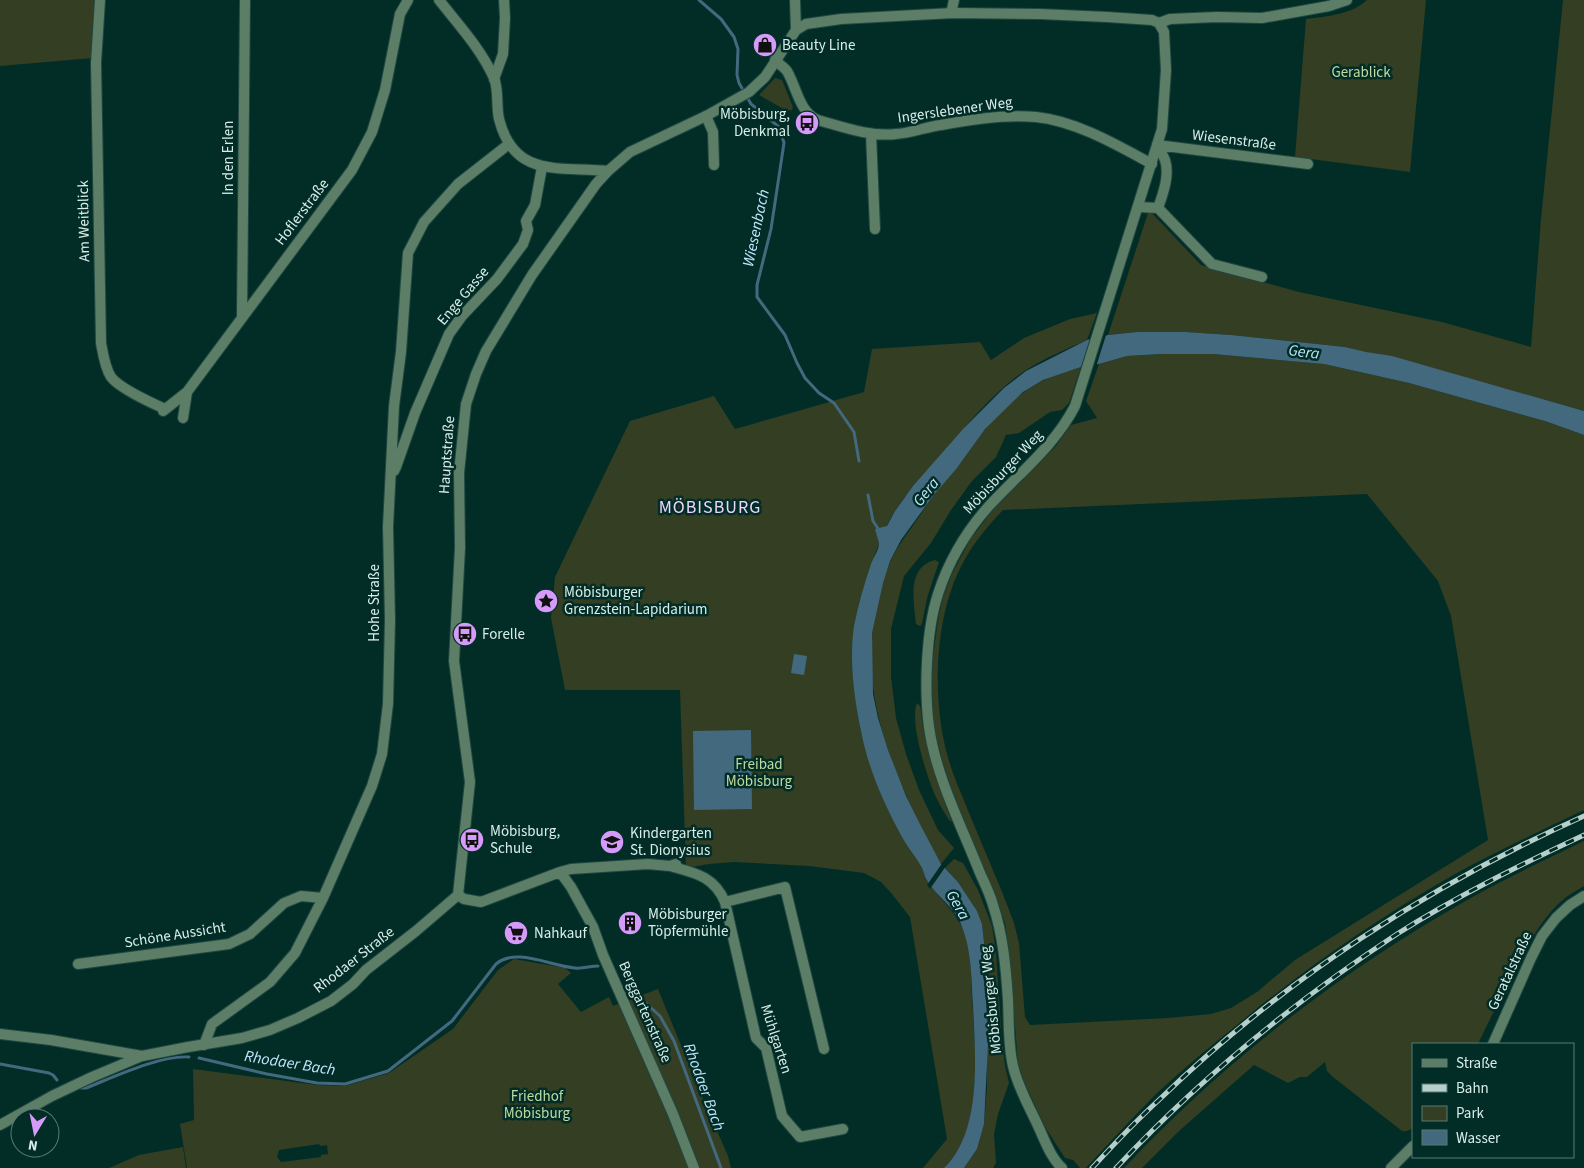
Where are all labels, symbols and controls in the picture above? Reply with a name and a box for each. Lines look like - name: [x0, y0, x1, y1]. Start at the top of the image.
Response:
- shop icon: Beauty Line: [752, 32, 778, 58]
- place label: Beauty Line: [782, 35, 855, 56]
- park label: Gerablick: [1331, 62, 1391, 83]
- street label: Ingerslebener Weg: [896, 91, 1014, 128]
- place label: Möbisburg, Denkmal: [720, 104, 790, 142]
- bus stop icon: Möbisburg, Denkmal: [794, 110, 820, 136]
- street label: In den Erlen: [218, 121, 239, 195]
- street label: Wiesenstraße: [1191, 124, 1277, 156]
- street label: Hoflerstraße: [270, 174, 334, 250]
- street label: Am Weitblick: [73, 179, 95, 262]
- water label: Wiesenbach: [737, 187, 775, 269]
- street label: Enge Gasse: [432, 262, 494, 330]
- water label: Gera: [1287, 339, 1321, 365]
- street label: Hauptstraße: [434, 415, 460, 495]
- street label: Möbisburger Weg: [958, 425, 1048, 519]
- water label: Gera: [908, 473, 945, 511]
- district label: MÖBISBURG: [659, 495, 761, 520]
- street label: Hohe Straße: [364, 564, 385, 642]
- place label: Möbisburger Grenzstein-Lapidarium: [564, 582, 707, 620]
- place icon: Möbisburger Grenzstein-Lapidarium: [533, 588, 559, 614]
- bus stop icon: Forelle: [452, 621, 478, 647]
- place label: Forelle: [482, 624, 525, 645]
- park label: Freibad Möbisburg: [726, 754, 793, 792]
- place label: Möbisburg, Schule: [490, 821, 560, 859]
- place label: Kindergarten St. Dionysius: [630, 823, 712, 861]
- bus stop icon: Möbisburg, Schule: [459, 827, 485, 853]
- school or university icon: Kindergarten St. Dionysius: [599, 829, 625, 855]
- water label: Gera: [941, 886, 975, 924]
- place label: Möbisburger Töpfermühle: [648, 904, 728, 942]
- building icon: Möbisburger Töpfermühle: [617, 910, 643, 936]
- street label: Schöne Aussicht: [123, 917, 227, 953]
- supermarket icon: Nahkauf: [503, 920, 529, 946]
- street label: Rhodaer Straße: [309, 922, 399, 998]
- place label: Nahkauf: [534, 923, 587, 944]
- street label: Geratalstraße: [1483, 928, 1537, 1014]
- street label: Möbisburger Weg: [975, 945, 1007, 1055]
- street label: Berggartenstraße: [613, 958, 677, 1066]
- street label: Mühlgarten: [755, 1002, 797, 1076]
- water label: Rhodaer Bach: [678, 1040, 730, 1134]
- legend: [1412, 1043, 1574, 1158]
- water label: Rhodaer Bach: [243, 1045, 337, 1081]
- text: Straße: [1456, 1053, 1497, 1074]
- text: Bahn: [1456, 1078, 1489, 1099]
- park label: Friedhof Möbisburg: [504, 1086, 571, 1124]
- text: Park: [1456, 1103, 1485, 1124]
- north arrow: [10, 1108, 60, 1158]
- text: Wasser: [1456, 1128, 1501, 1149]
- text: N: [27, 1134, 39, 1155]

